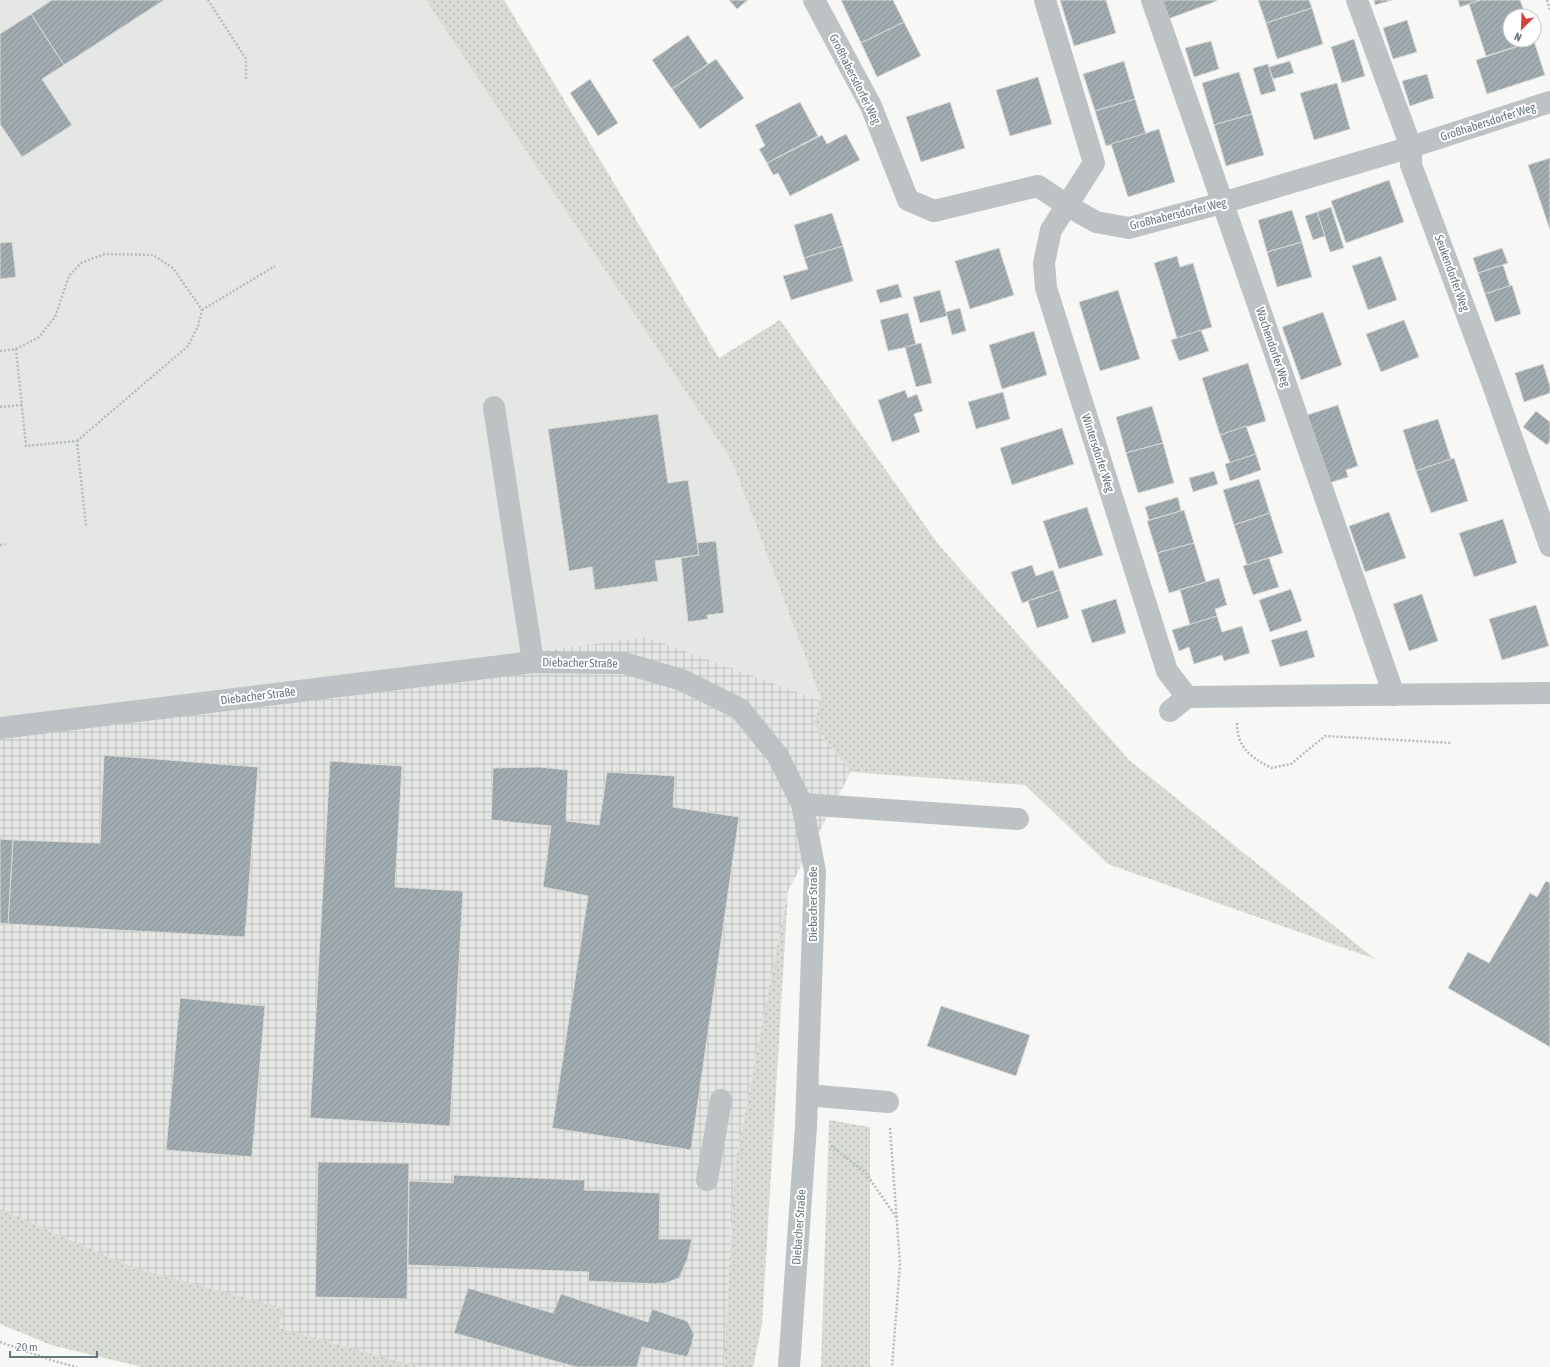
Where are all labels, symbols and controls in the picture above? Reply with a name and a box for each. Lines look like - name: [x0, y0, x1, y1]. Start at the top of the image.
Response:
- north arrow: [1502, 8, 1542, 48]
- text: N: [1513, 30, 1523, 44]
- street label: Großhabersdorfer Weg: [826, 32, 884, 127]
- street label: Großhabersdorfer Weg: [1439, 100, 1538, 144]
- street label: Großhabersdorfer Weg: [1128, 195, 1229, 233]
- street label: Seukendorfer Weg: [1432, 233, 1473, 314]
- street label: Wachendorfer Weg: [1253, 305, 1293, 389]
- street label: Wintersdorfer Weg: [1079, 412, 1118, 495]
- street label: Diebacher Straße: [542, 655, 618, 671]
- street label: Diebacher Straße: [220, 684, 296, 708]
- street label: Diebacher Straße: [806, 866, 820, 942]
- street label: Diebacher Straße: [789, 1189, 809, 1265]
- scale bar: [10, 1333, 97, 1359]
- text: 20 m: [16, 1340, 38, 1354]

